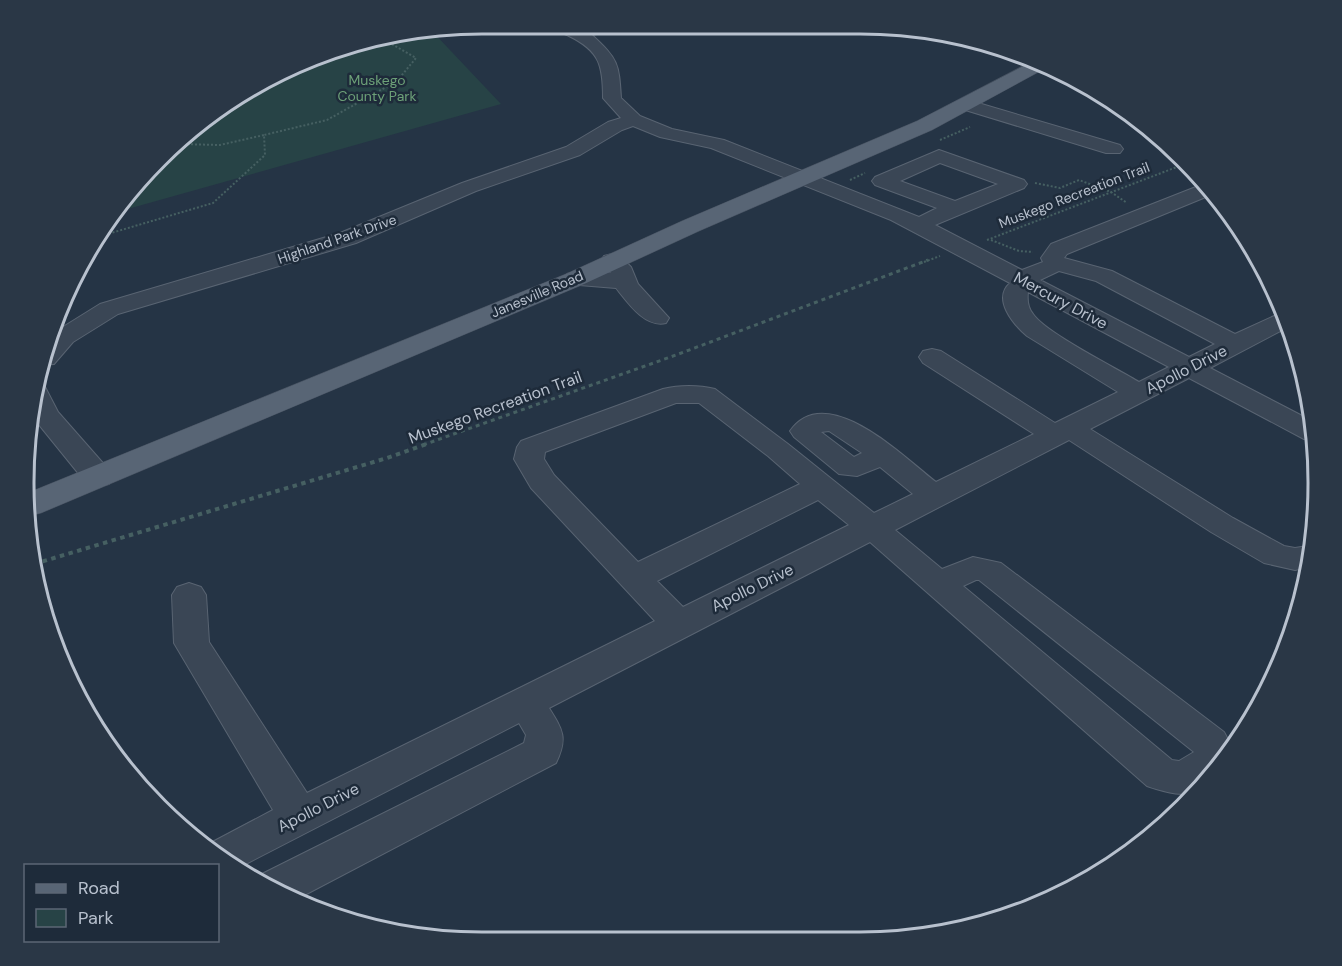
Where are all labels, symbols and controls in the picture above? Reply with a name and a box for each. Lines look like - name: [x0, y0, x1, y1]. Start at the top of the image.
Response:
- park label: Muskego County Park: [337, 71, 417, 105]
- street label: Muskego Recreation Trail: [996, 158, 1152, 232]
- street label: Highland Park Drive: [275, 210, 399, 268]
- street label: Janesville Road: [488, 266, 586, 322]
- street label: Mercury Drive: [1010, 267, 1111, 334]
- street label: Apollo Drive: [1142, 340, 1231, 399]
- street label: Muskego Recreation Trail: [406, 366, 585, 449]
- street label: Apollo Drive: [708, 559, 797, 616]
- street label: Apollo Drive: [274, 778, 363, 837]
- legend: [24, 864, 219, 942]
- text: Road: [78, 876, 120, 900]
- text: Park: [78, 906, 114, 930]

